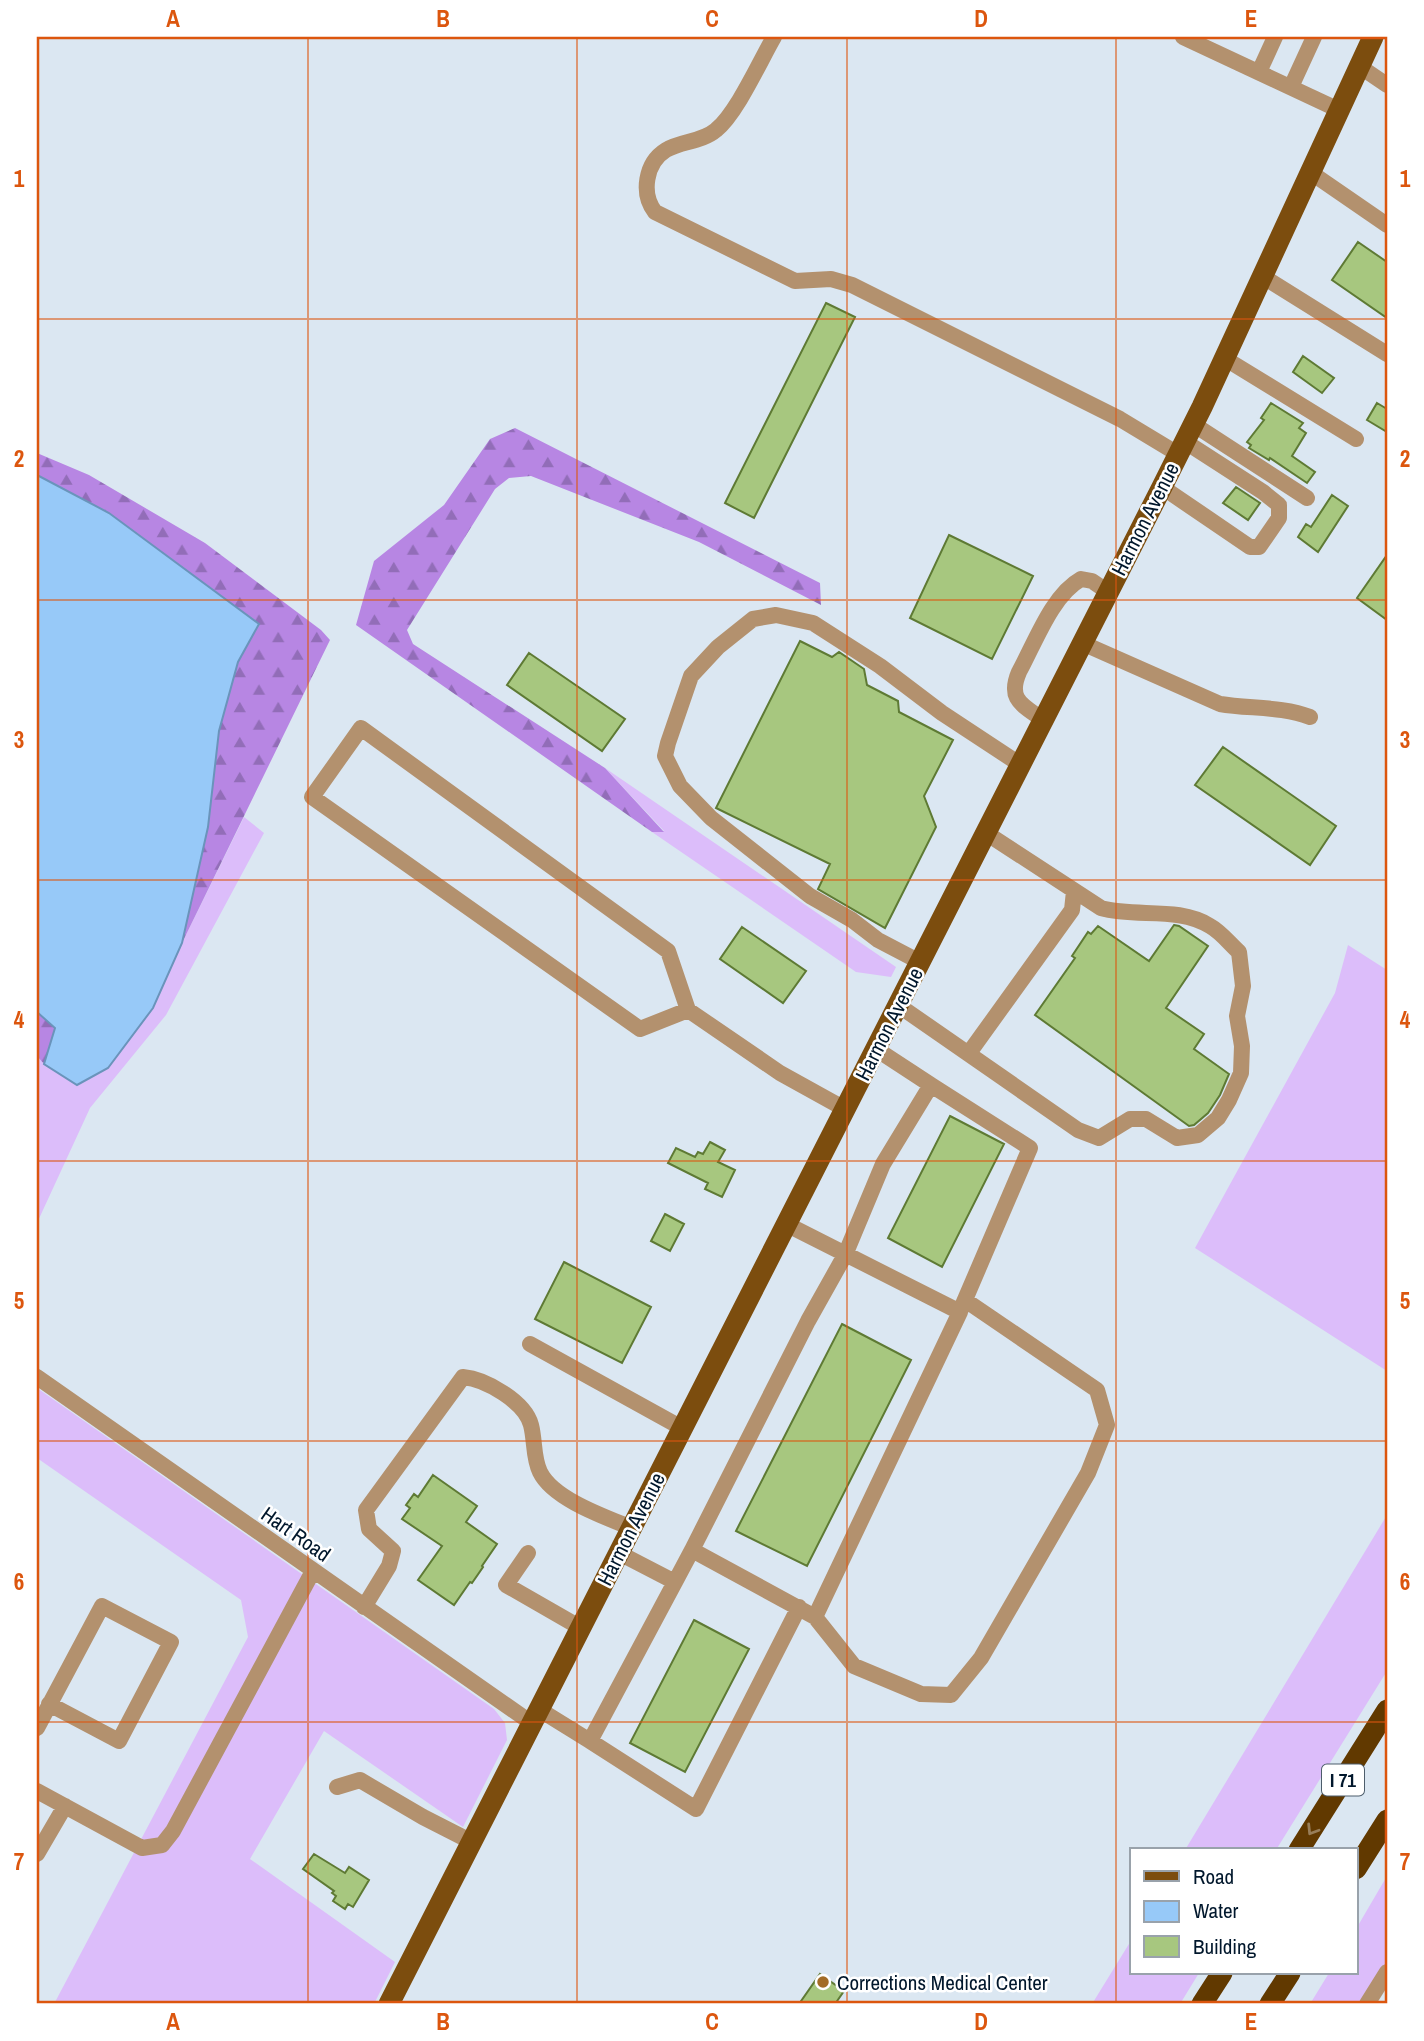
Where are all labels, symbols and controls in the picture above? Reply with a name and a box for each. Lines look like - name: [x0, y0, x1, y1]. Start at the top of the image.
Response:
- text: A: [166, 3, 180, 34]
- text: B: [436, 3, 450, 34]
- text: C: [705, 3, 719, 34]
- text: D: [974, 3, 988, 34]
- text: E: [1245, 3, 1257, 34]
- text: 1: [14, 163, 25, 194]
- text: 1: [1400, 163, 1411, 194]
- text: 2: [14, 443, 24, 474]
- text: 2: [1400, 443, 1410, 474]
- street label: Harmon Avenue: [1104, 458, 1186, 580]
- text: 3: [14, 724, 24, 755]
- text: 3: [1400, 724, 1410, 755]
- street label: Harmon Avenue: [848, 963, 930, 1085]
- text: 4: [14, 1004, 25, 1035]
- text: 4: [1400, 1004, 1411, 1035]
- text: 5: [14, 1285, 24, 1316]
- text: 5: [1400, 1285, 1410, 1316]
- street label: Harmon Avenue: [590, 1468, 672, 1590]
- street label: Hart Road: [256, 1500, 336, 1568]
- text: 6: [14, 1566, 24, 1597]
- text: 6: [1400, 1566, 1410, 1597]
- road number: I 71: [1322, 1764, 1364, 1796]
- one-way arrow: [1307, 1822, 1320, 1835]
- text: 7: [14, 1846, 24, 1877]
- text: 7: [1400, 1846, 1410, 1877]
- legend: [1130, 1848, 1358, 1974]
- text: Road: [1193, 1862, 1234, 1891]
- text: Water: [1193, 1896, 1239, 1925]
- text: Building: [1193, 1932, 1257, 1961]
- place label: Corrections Medical Center: [837, 1968, 1048, 1997]
- marker: Corrections Medical Center: [815, 1974, 831, 1990]
- text: A: [166, 2006, 180, 2037]
- text: B: [436, 2006, 450, 2037]
- text: C: [705, 2006, 719, 2037]
- text: D: [974, 2006, 988, 2037]
- text: E: [1245, 2006, 1257, 2037]

